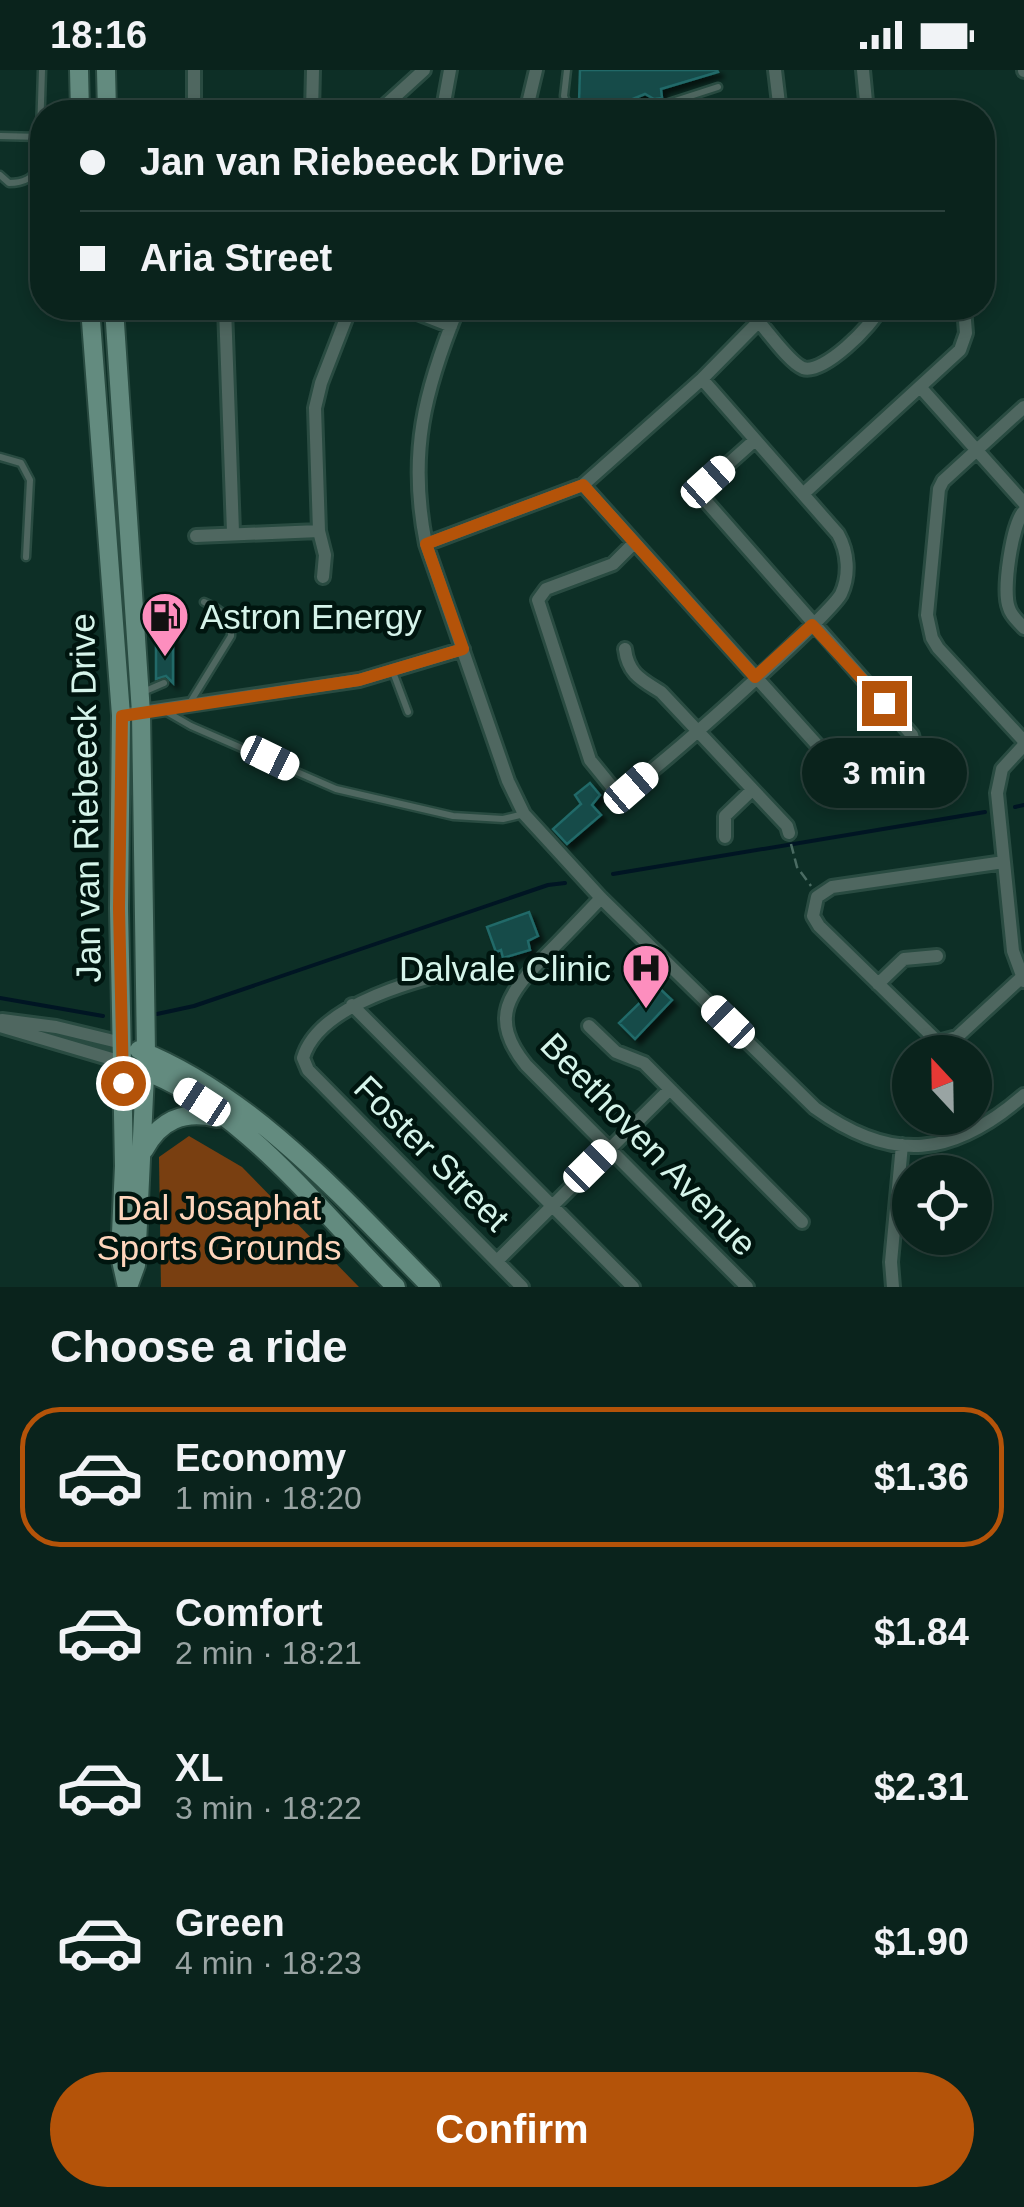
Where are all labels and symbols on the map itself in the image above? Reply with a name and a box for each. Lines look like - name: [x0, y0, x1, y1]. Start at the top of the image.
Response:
- car: [676, 451, 740, 513]
- fuel station icon: Astron Energy: [139, 590, 191, 658]
- place label: Astron Energy: [200, 597, 422, 636]
- street label: Jan van Riebeeck Drive: [62, 613, 108, 983]
- route end: [862, 681, 907, 726]
- car: [236, 731, 304, 785]
- callout: 3 min: [802, 738, 966, 808]
- car: [599, 757, 663, 819]
- hospital icon: Dalvale Clinic: [620, 942, 672, 1010]
- place label: Dalvale Clinic: [399, 949, 611, 988]
- car: [696, 990, 760, 1054]
- street label: Beethoven Avenue: [533, 1025, 765, 1263]
- north arrow: [892, 1035, 992, 1135]
- route start: [101, 1061, 146, 1106]
- street label: Foster Street: [347, 1068, 518, 1239]
- car: [169, 1073, 235, 1131]
- car: [558, 1134, 622, 1198]
- park label: Dal Josaphat Sports Grounds: [96, 1188, 342, 1267]

